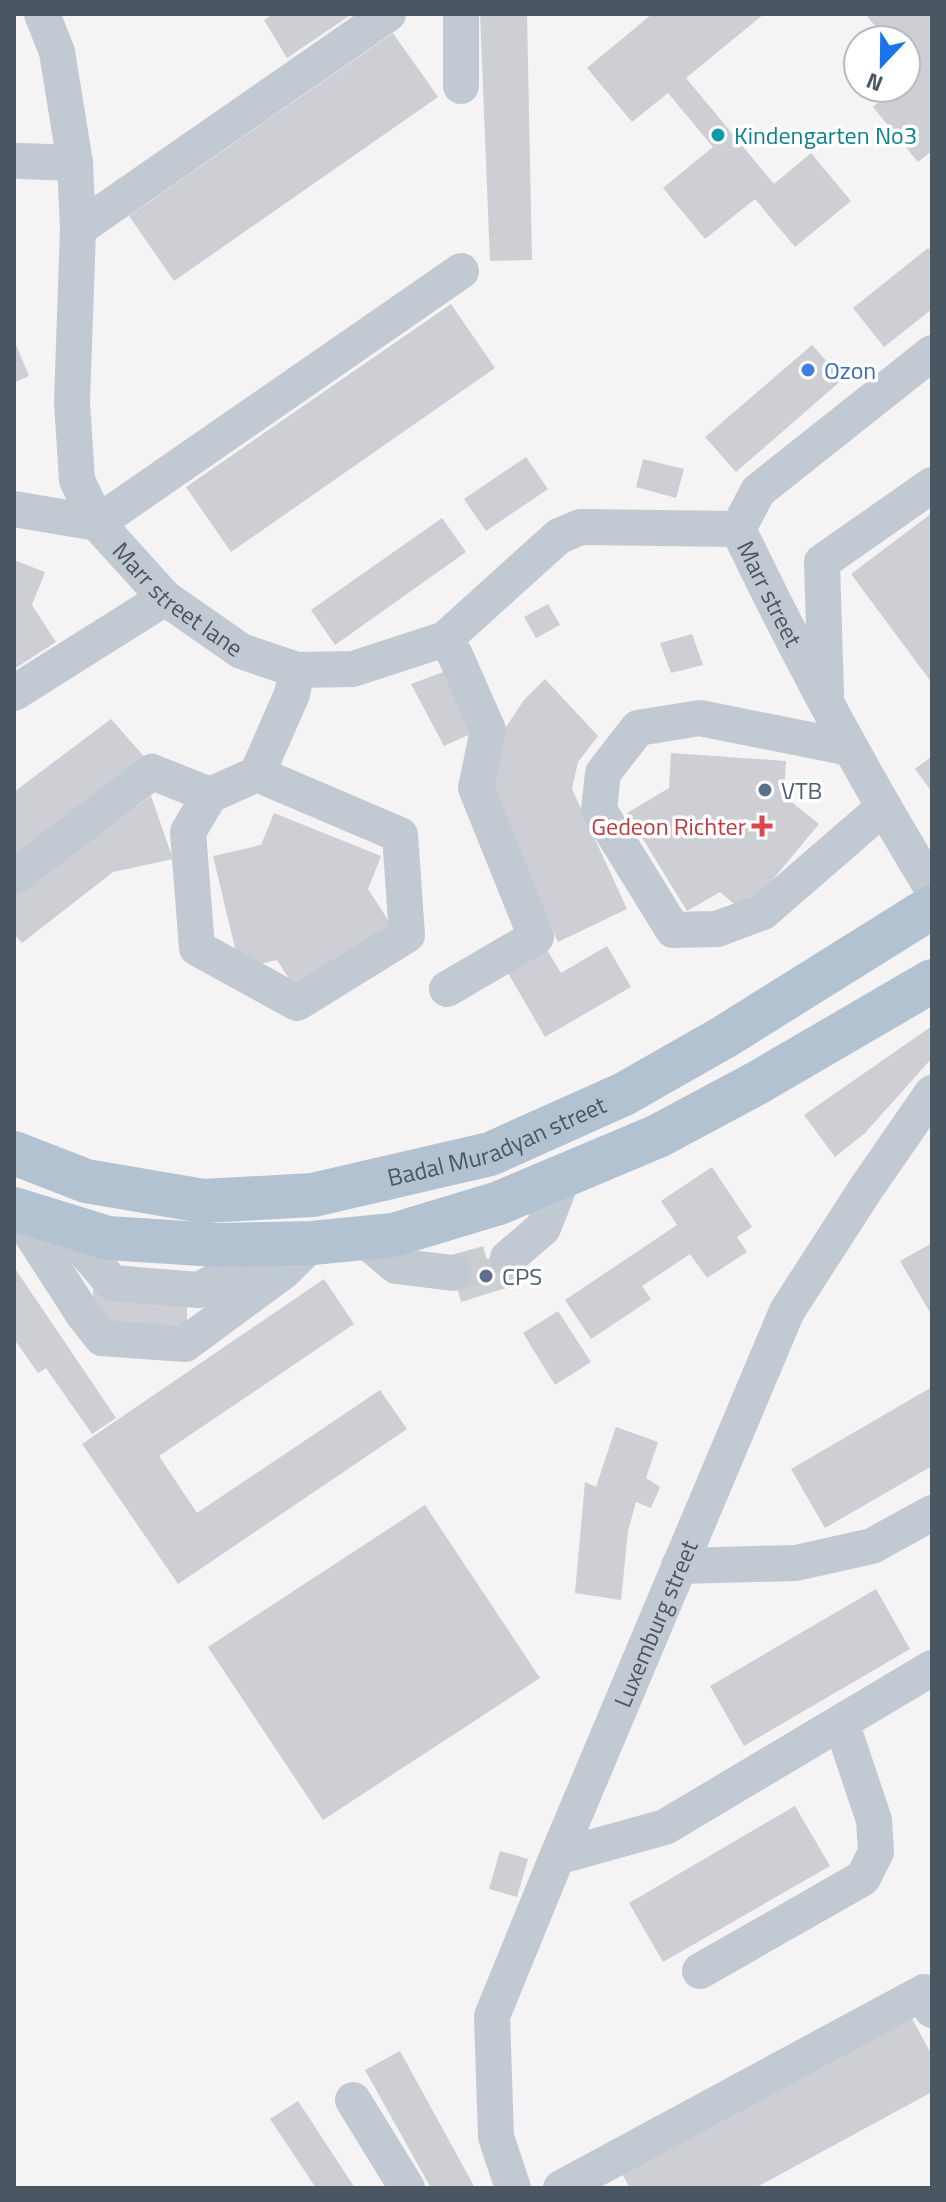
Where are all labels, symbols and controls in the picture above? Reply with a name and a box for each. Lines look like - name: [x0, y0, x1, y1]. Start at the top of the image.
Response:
- north arrow: [842, 24, 922, 104]
- text: N: [861, 64, 888, 101]
- place label: Kindengarten No3: [734, 117, 917, 153]
- marker: Kindengarten No3: [709, 126, 727, 144]
- place label: Ozon: [824, 352, 876, 388]
- marker: Ozon: [799, 361, 817, 379]
- street label: Marr street lane: [104, 534, 251, 665]
- street label: Marr street: [728, 534, 812, 653]
- place label: VTB: [781, 772, 822, 808]
- marker: VTB: [756, 781, 774, 799]
- place label: Gedeon Richter: [591, 808, 746, 844]
- marker: Gedeon Richter: [753, 817, 771, 835]
- street label: Badal Muradyan street: [384, 1086, 612, 1195]
- place label: CPS: [502, 1258, 542, 1294]
- marker: CPS: [477, 1267, 495, 1285]
- street label: Luxemburg street: [604, 1534, 707, 1713]

